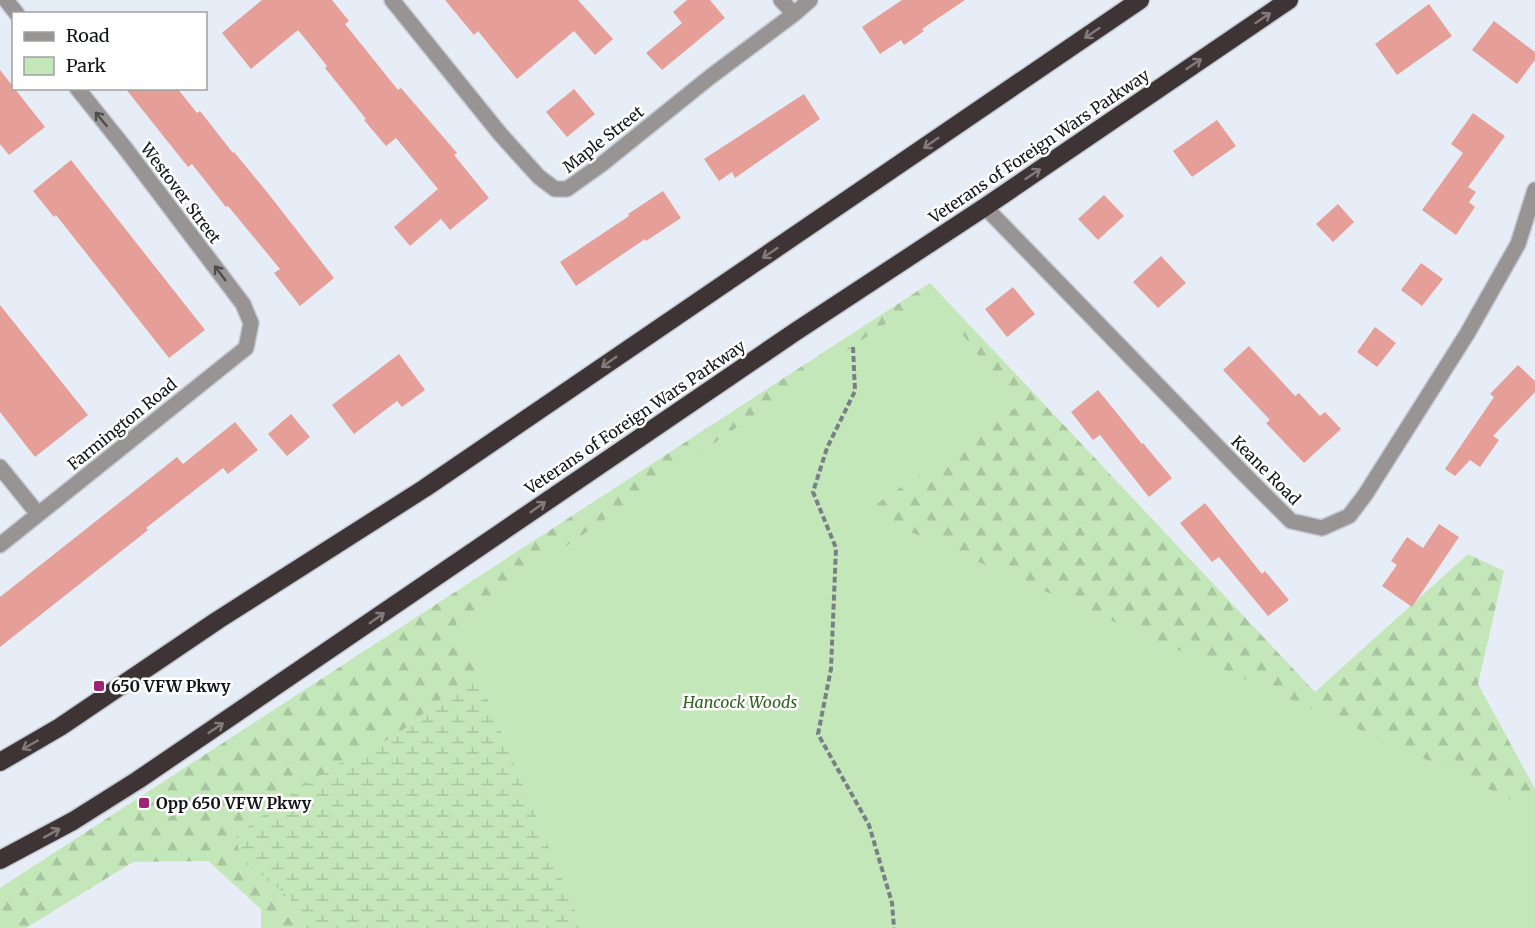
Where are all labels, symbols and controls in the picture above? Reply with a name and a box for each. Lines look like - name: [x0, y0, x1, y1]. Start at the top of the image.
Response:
- legend: [12, 12, 207, 90]
- one-way arrow: [1254, 12, 1270, 24]
- text: Road: [66, 24, 110, 47]
- one-way arrow: [1084, 27, 1101, 39]
- text: Park: [66, 54, 107, 77]
- one-way arrow: [1186, 58, 1203, 71]
- street label: Veterans of Foreign Wars Parkway: [924, 64, 1154, 228]
- street label: Maple Street: [559, 101, 648, 177]
- one-way arrow: [95, 111, 108, 127]
- one-way arrow: [923, 137, 940, 149]
- street label: Westover Street: [136, 138, 226, 248]
- one-way arrow: [1024, 168, 1041, 180]
- one-way arrow: [762, 247, 779, 259]
- one-way arrow: [214, 266, 226, 282]
- street label: Veterans of Foreign Wars Parkway: [520, 335, 750, 499]
- one-way arrow: [601, 356, 617, 368]
- street label: Farmington Road: [63, 374, 181, 474]
- street label: Keane Road: [1227, 431, 1305, 509]
- one-way arrow: [529, 501, 546, 514]
- one-way arrow: [368, 612, 384, 624]
- place label: 650 VFW Pkwy: [111, 676, 231, 696]
- marker: 650 VFW Pkwy: [92, 679, 106, 693]
- park label: Hancock Woods: [682, 692, 798, 712]
- one-way arrow: [207, 722, 223, 734]
- one-way arrow: [22, 739, 39, 751]
- place label: Opp 650 VFW Pkwy: [156, 793, 312, 813]
- marker: Opp 650 VFW Pkwy: [137, 796, 151, 810]
- one-way arrow: [43, 827, 60, 839]

